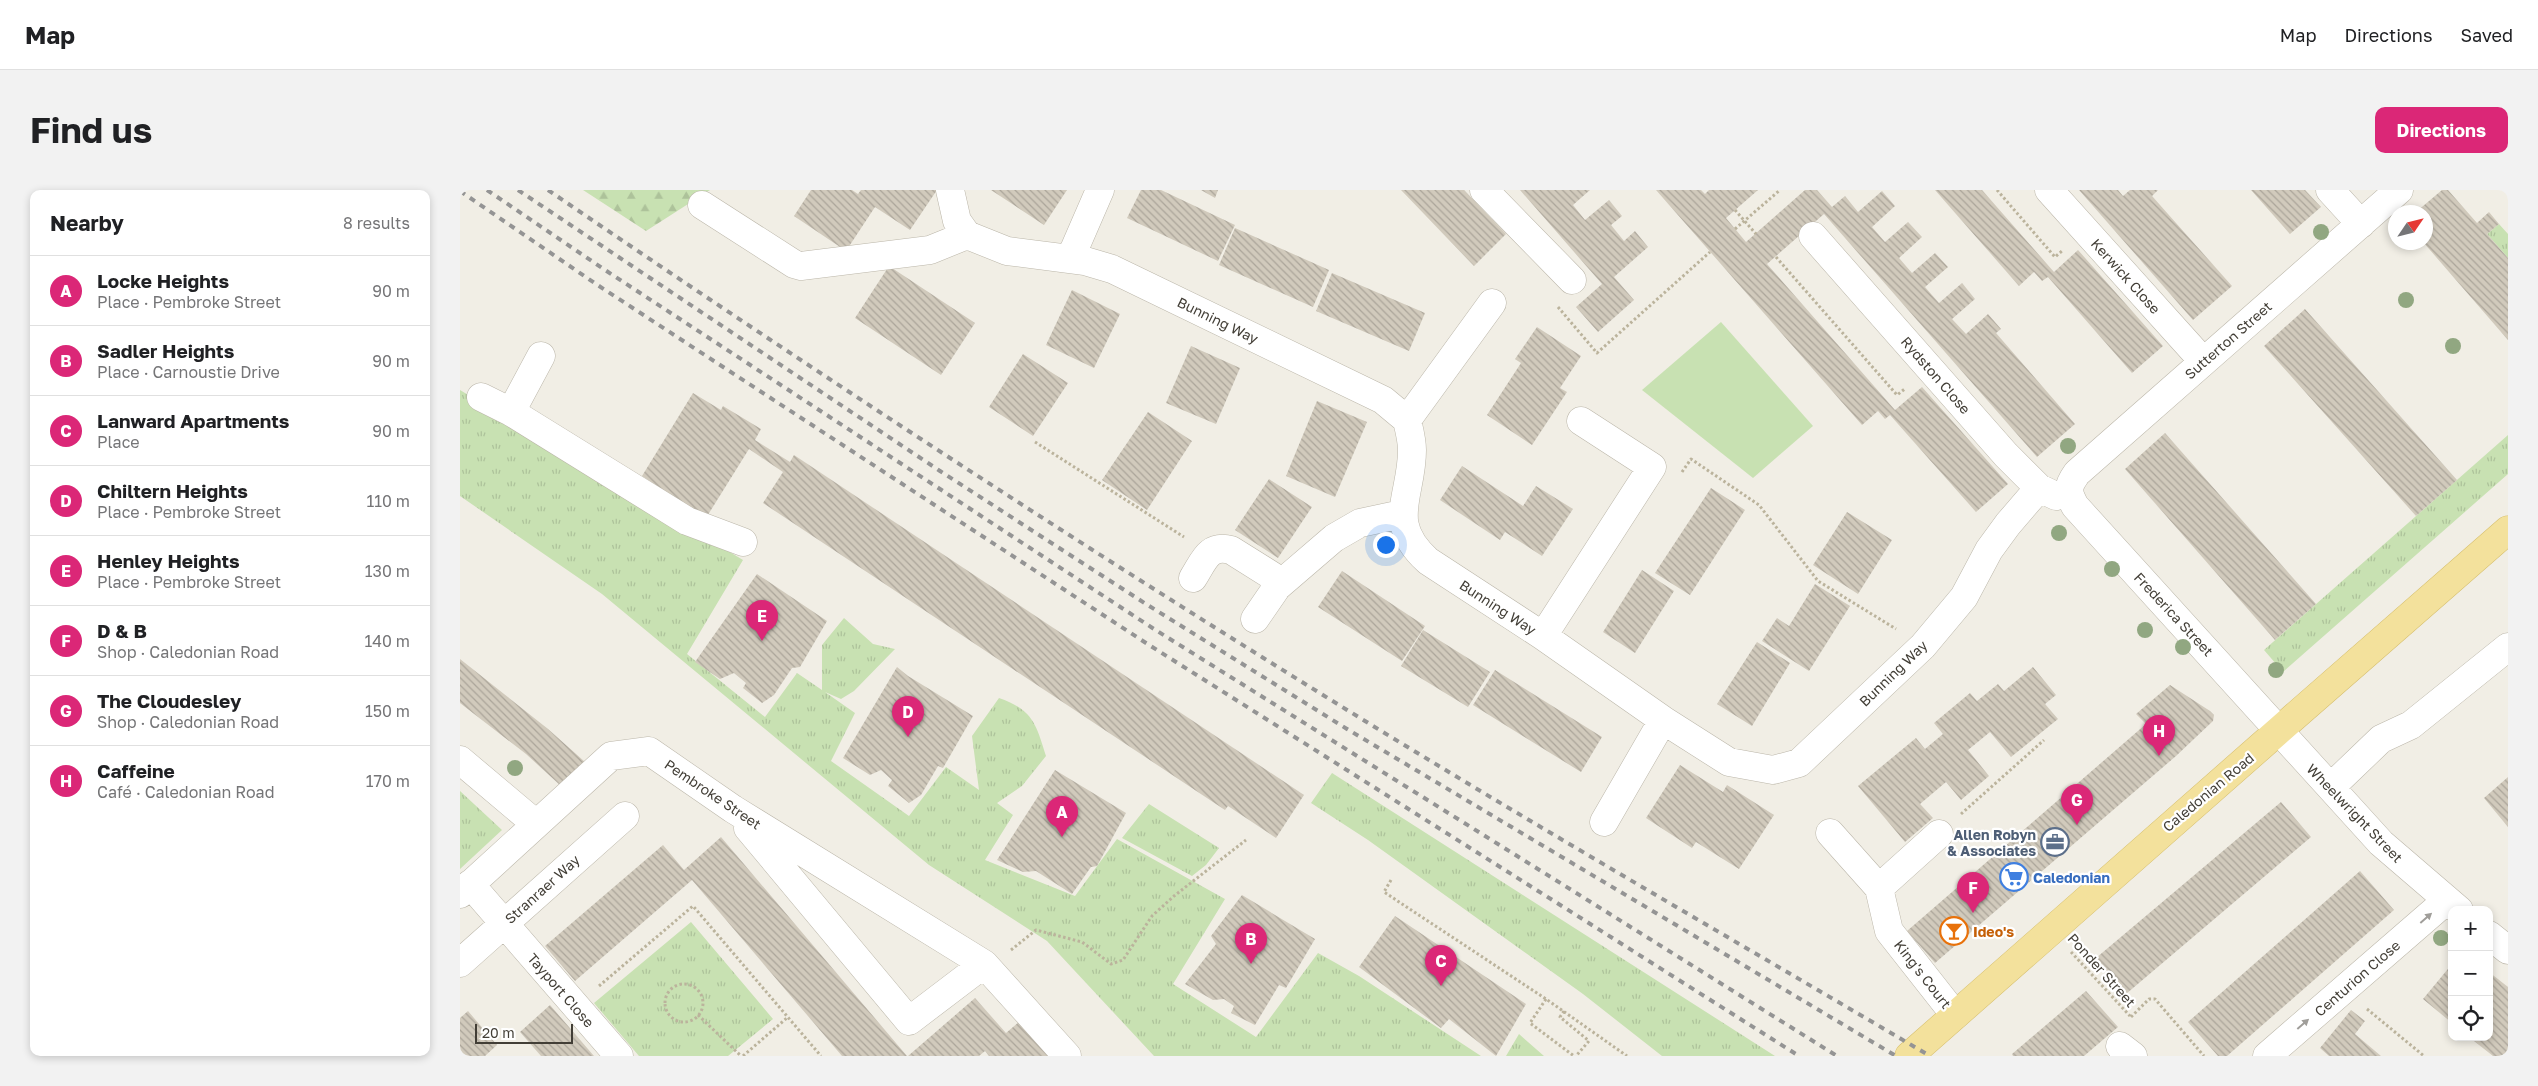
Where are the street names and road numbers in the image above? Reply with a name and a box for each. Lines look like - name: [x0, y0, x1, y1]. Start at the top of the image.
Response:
- street label: Kerwick Close: [2088, 235, 2164, 317]
- street label: Bunning Way: [1175, 293, 1261, 347]
- street label: Sutterton Street: [2181, 298, 2275, 382]
- street label: Rydston Close: [1898, 333, 1974, 417]
- street label: Frederica Street: [2131, 569, 2217, 659]
- street label: Bunning Way: [1457, 576, 1540, 638]
- street label: Bunning Way: [1855, 636, 1931, 710]
- street label: Caledonian Road: [2159, 749, 2257, 835]
- street label: Pembroke Street: [662, 755, 764, 833]
- street label: Wheelwright Street: [2303, 760, 2407, 866]
- street label: Stranraer Way: [501, 851, 583, 927]
- street label: Ponder Street: [2065, 930, 2139, 1010]
- street label: King's Court: [1891, 936, 1955, 1012]
- street label: Centurion Close: [2311, 936, 2403, 1020]
- street label: Tayport Close: [524, 950, 598, 1030]

